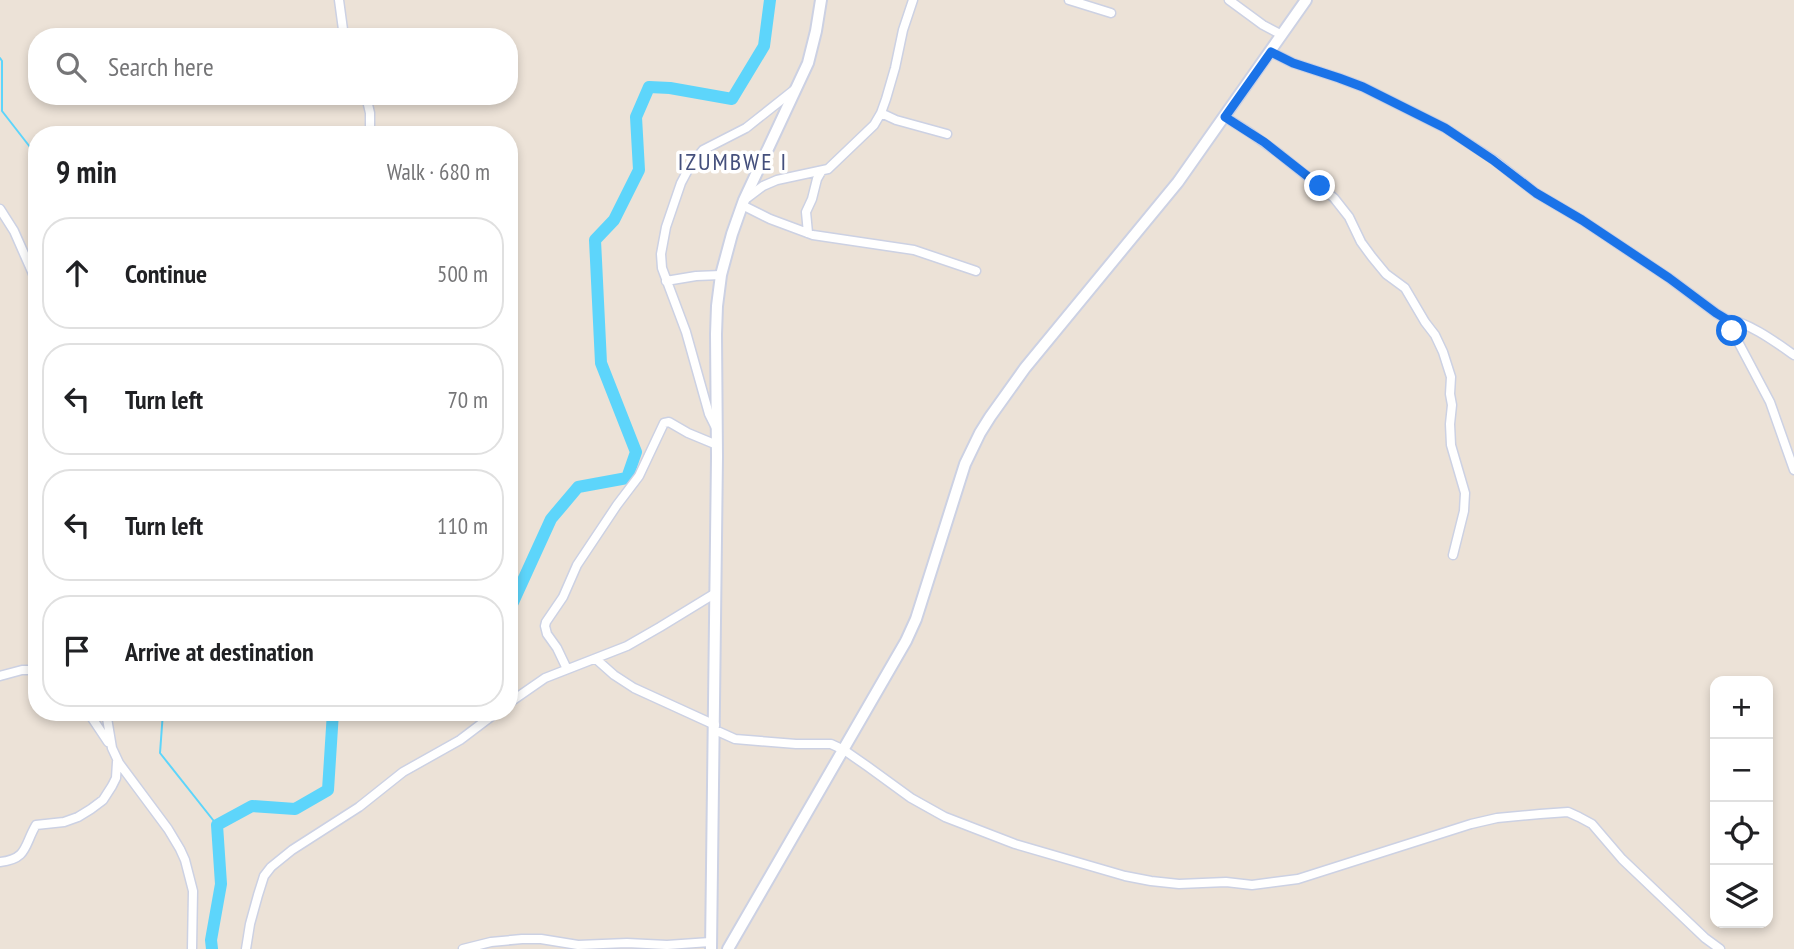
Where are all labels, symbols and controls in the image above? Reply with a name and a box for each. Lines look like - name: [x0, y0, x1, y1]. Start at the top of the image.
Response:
- search box: [28, 28, 518, 105]
- icon: search: [52, 48, 90, 86]
- text: Search here: [108, 50, 214, 83]
- district label: IZUMBWE I: [678, 146, 788, 177]
- text: 9 min: [56, 152, 117, 191]
- text: Walk · 680 m: [387, 157, 490, 186]
- route end: [1304, 170, 1335, 201]
- icon: ahead: [58, 254, 96, 292]
- text: Continue: [125, 257, 207, 290]
- text: 500 m: [437, 259, 488, 288]
- route start: [1716, 315, 1747, 346]
- icon: left: [58, 380, 96, 418]
- text: Turn left: [125, 383, 203, 416]
- text: 70 m: [447, 385, 488, 414]
- icon: left: [58, 506, 96, 544]
- text: Turn left: [125, 509, 203, 542]
- text: 110 m: [437, 511, 488, 540]
- icon: arrive: [58, 632, 96, 670]
- text: Arrive at destination: [125, 635, 314, 668]
- map controls: [1710, 676, 1773, 928]
- button: +: [1710, 676, 1773, 739]
- button: −: [1710, 739, 1773, 802]
- button: locate: [1710, 802, 1773, 865]
- button: layers: [1710, 865, 1773, 928]

